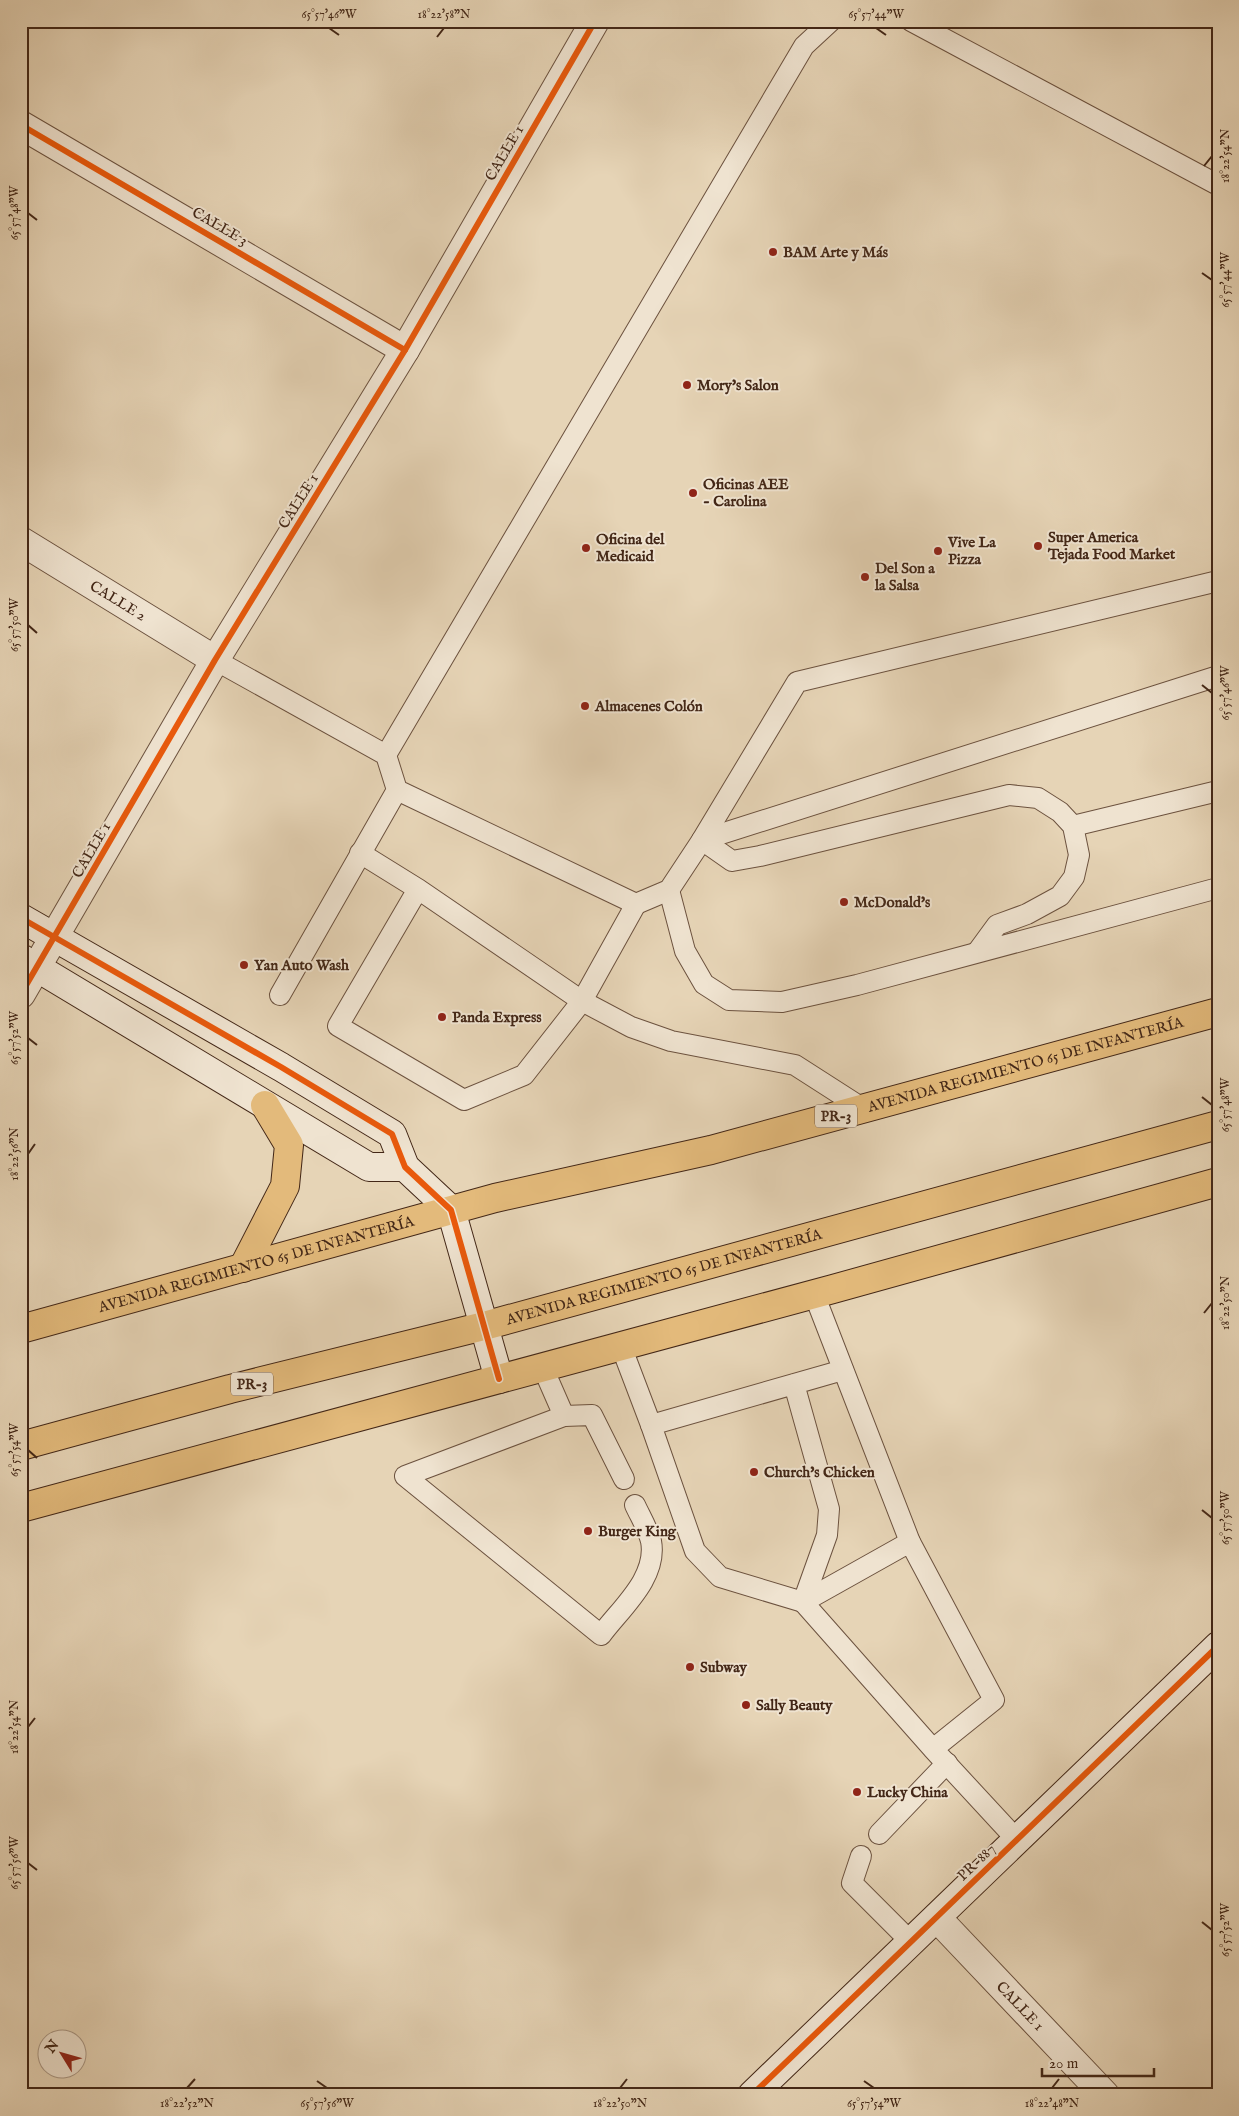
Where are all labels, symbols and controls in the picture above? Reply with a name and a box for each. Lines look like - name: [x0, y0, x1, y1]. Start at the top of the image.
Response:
- text: 65°57'46"W: [302, 7, 357, 22]
- text: 18°22'58"N: [418, 7, 471, 22]
- text: 65°57'44"W: [848, 7, 904, 22]
- street label: CALLE 1: [481, 122, 528, 185]
- text: 18°22'54"N: [1218, 128, 1233, 183]
- text: 65°57'48"W: [7, 185, 22, 240]
- street label: CALLE 3: [188, 203, 251, 250]
- place label: BAM Arte y Más: [783, 243, 889, 262]
- marker: BAM Arte y Más: [767, 246, 779, 258]
- text: 65°57'44"W: [1218, 252, 1233, 308]
- place label: Mory's Salon: [697, 376, 779, 395]
- marker: Mory's Salon: [681, 379, 693, 391]
- street label: CALLE 1: [274, 470, 323, 532]
- place label: Oficinas AEE - Carolina: [703, 475, 789, 511]
- marker: Oficinas AEE - Carolina: [687, 487, 699, 499]
- place label: Super America Tejada Food Market: [1047, 528, 1176, 564]
- place label: Oficina del Medicaid: [596, 530, 665, 566]
- place label: Vive La Pizza: [947, 533, 996, 569]
- marker: Super America Tejada Food Market: [1032, 540, 1044, 552]
- marker: Oficina del Medicaid: [580, 542, 592, 554]
- marker: Vive La Pizza: [932, 545, 944, 557]
- place label: Del Son a la Salsa: [874, 559, 935, 595]
- marker: Del Son a la Salsa: [859, 571, 871, 583]
- street label: CALLE 2: [86, 576, 150, 626]
- text: 65°57'50"W: [7, 597, 22, 652]
- text: 65°57'46"W: [1218, 665, 1233, 720]
- place label: Almacenes Colón: [594, 697, 703, 716]
- marker: Almacenes Colón: [579, 700, 591, 712]
- street label: CALLE 1: [68, 819, 115, 882]
- place label: McDonald's: [854, 893, 931, 912]
- marker: McDonald's: [838, 896, 850, 908]
- place label: Yan Auto Wash: [254, 956, 350, 975]
- marker: Yan Auto Wash: [238, 959, 250, 971]
- place label: Panda Express: [452, 1008, 542, 1027]
- text: 65°57'52"W: [7, 1011, 22, 1065]
- marker: Panda Express: [436, 1011, 448, 1023]
- street label: AVENIDA REGIMIENTO 65 DE INFANTERÍA: [865, 1013, 1187, 1117]
- text: 65°57'48"W: [1218, 1077, 1233, 1132]
- road number: PR-3: [815, 1104, 857, 1128]
- text: 18°22'56"N: [7, 1127, 22, 1181]
- street label: AVENIDA REGIMIENTO 65 DE INFANTERÍA: [95, 1212, 417, 1317]
- street label: AVENIDA REGIMIENTO 65 DE INFANTERÍA: [503, 1225, 825, 1330]
- text: 18°22'50"N: [1218, 1275, 1233, 1330]
- road number: PR-3: [231, 1372, 273, 1396]
- text: 65°57'54"W: [7, 1422, 22, 1477]
- place label: Church's Chicken: [764, 1463, 875, 1482]
- marker: Church's Chicken: [748, 1466, 760, 1478]
- text: 65°57'50"W: [1218, 1490, 1233, 1545]
- place label: Burger King: [598, 1522, 677, 1541]
- marker: Burger King: [582, 1525, 594, 1537]
- place label: Subway: [700, 1658, 747, 1677]
- marker: Subway: [684, 1661, 696, 1673]
- place label: Sally Beauty: [756, 1696, 833, 1715]
- text: 18°22'54"N: [7, 1699, 22, 1754]
- marker: Sally Beauty: [740, 1699, 752, 1711]
- place label: Lucky China: [867, 1783, 948, 1802]
- marker: Lucky China: [851, 1786, 863, 1798]
- text: 65°57'56"W: [7, 1836, 22, 1890]
- street label: PR-887: [953, 1840, 999, 1885]
- text: 65°57'52"W: [1218, 1903, 1233, 1957]
- street label: CALLE 1: [992, 1977, 1048, 2035]
- north arrow: [38, 2028, 88, 2078]
- text: N: [41, 2037, 63, 2058]
- scale bar: [1042, 2046, 1154, 2078]
- text: 20 m: [1049, 2054, 1079, 2073]
- text: 18°22'52"N: [160, 2096, 215, 2111]
- text: 65°57'56"W: [300, 2096, 354, 2111]
- text: 18°22'50"N: [593, 2096, 648, 2111]
- text: 65°57'54"W: [847, 2096, 902, 2111]
- text: 18°22'48"N: [1025, 2096, 1080, 2111]

